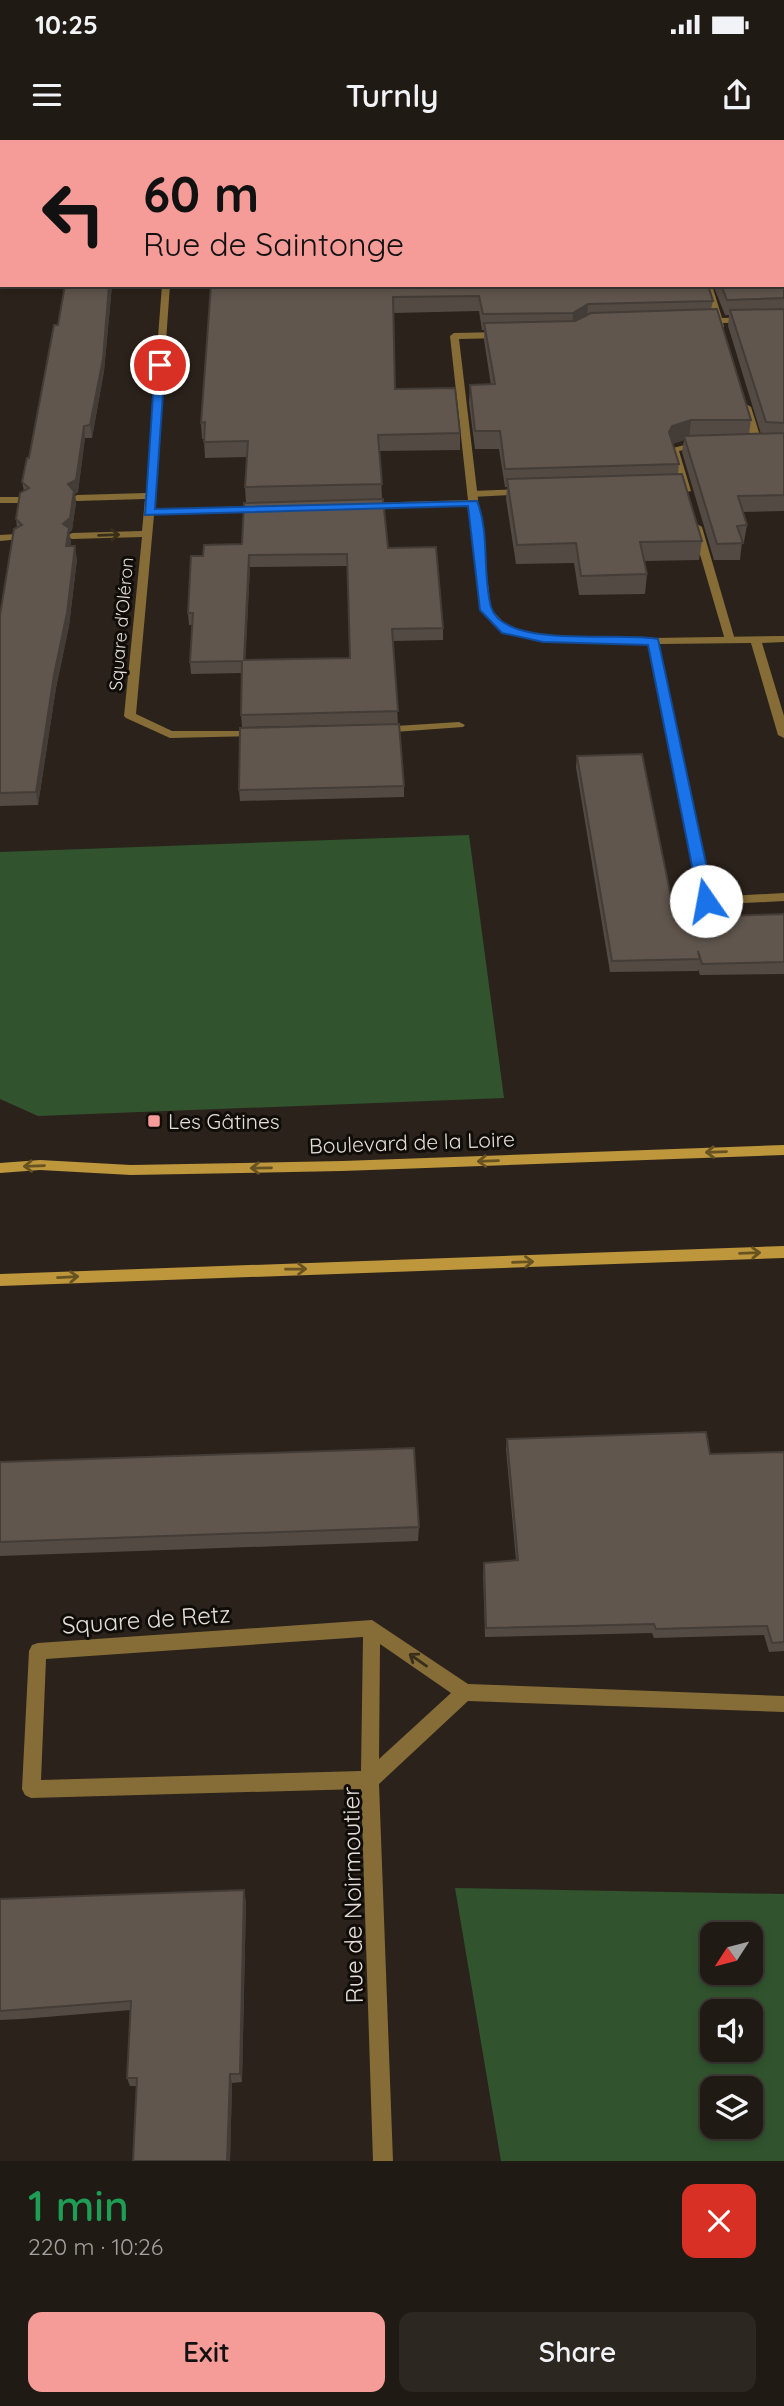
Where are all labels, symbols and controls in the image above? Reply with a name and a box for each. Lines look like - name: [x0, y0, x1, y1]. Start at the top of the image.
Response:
- text: 10:25: [35, 8, 98, 41]
- text: Turnly: [345, 75, 439, 115]
- icon: menu: [28, 76, 66, 114]
- icon: share: [718, 76, 756, 114]
- text: 60 m: [143, 163, 259, 224]
- icon: left: [28, 168, 119, 259]
- text: Rue de Saintonge: [143, 224, 404, 264]
- pin: [130, 335, 190, 395]
- icon: arrive: [141, 346, 179, 384]
- one-way arrow: [98, 528, 121, 541]
- street label: Square d'Oléron: [104, 556, 138, 692]
- position arrow: [669, 864, 743, 938]
- place label: Les Gâtines: [168, 1108, 280, 1134]
- marker: Les Gâtines: [146, 1113, 162, 1129]
- street label: Boulevard de la Loire: [309, 1125, 515, 1159]
- one-way arrow: [705, 1146, 728, 1159]
- one-way arrow: [477, 1154, 500, 1167]
- one-way arrow: [23, 1159, 46, 1172]
- one-way arrow: [250, 1161, 273, 1174]
- one-way arrow: [738, 1247, 761, 1260]
- one-way arrow: [511, 1255, 534, 1268]
- one-way arrow: [284, 1262, 307, 1275]
- one-way arrow: [56, 1271, 79, 1284]
- street label: Square de Retz: [61, 1598, 231, 1640]
- one-way arrow: [409, 1653, 429, 1667]
- street label: Rue de Noirmoutier: [335, 1786, 369, 2004]
- north arrow: [700, 1922, 763, 1984]
- map controls: [700, 1922, 763, 2139]
- button: sound: [700, 1999, 763, 2062]
- button: layers: [700, 2076, 763, 2139]
- text: 1 min: [28, 2179, 129, 2232]
- button: close: [682, 2184, 756, 2258]
- text: 220 m · 10:26: [28, 2232, 163, 2261]
- button: Exit: [28, 2312, 385, 2392]
- button: Share: [399, 2312, 756, 2392]

